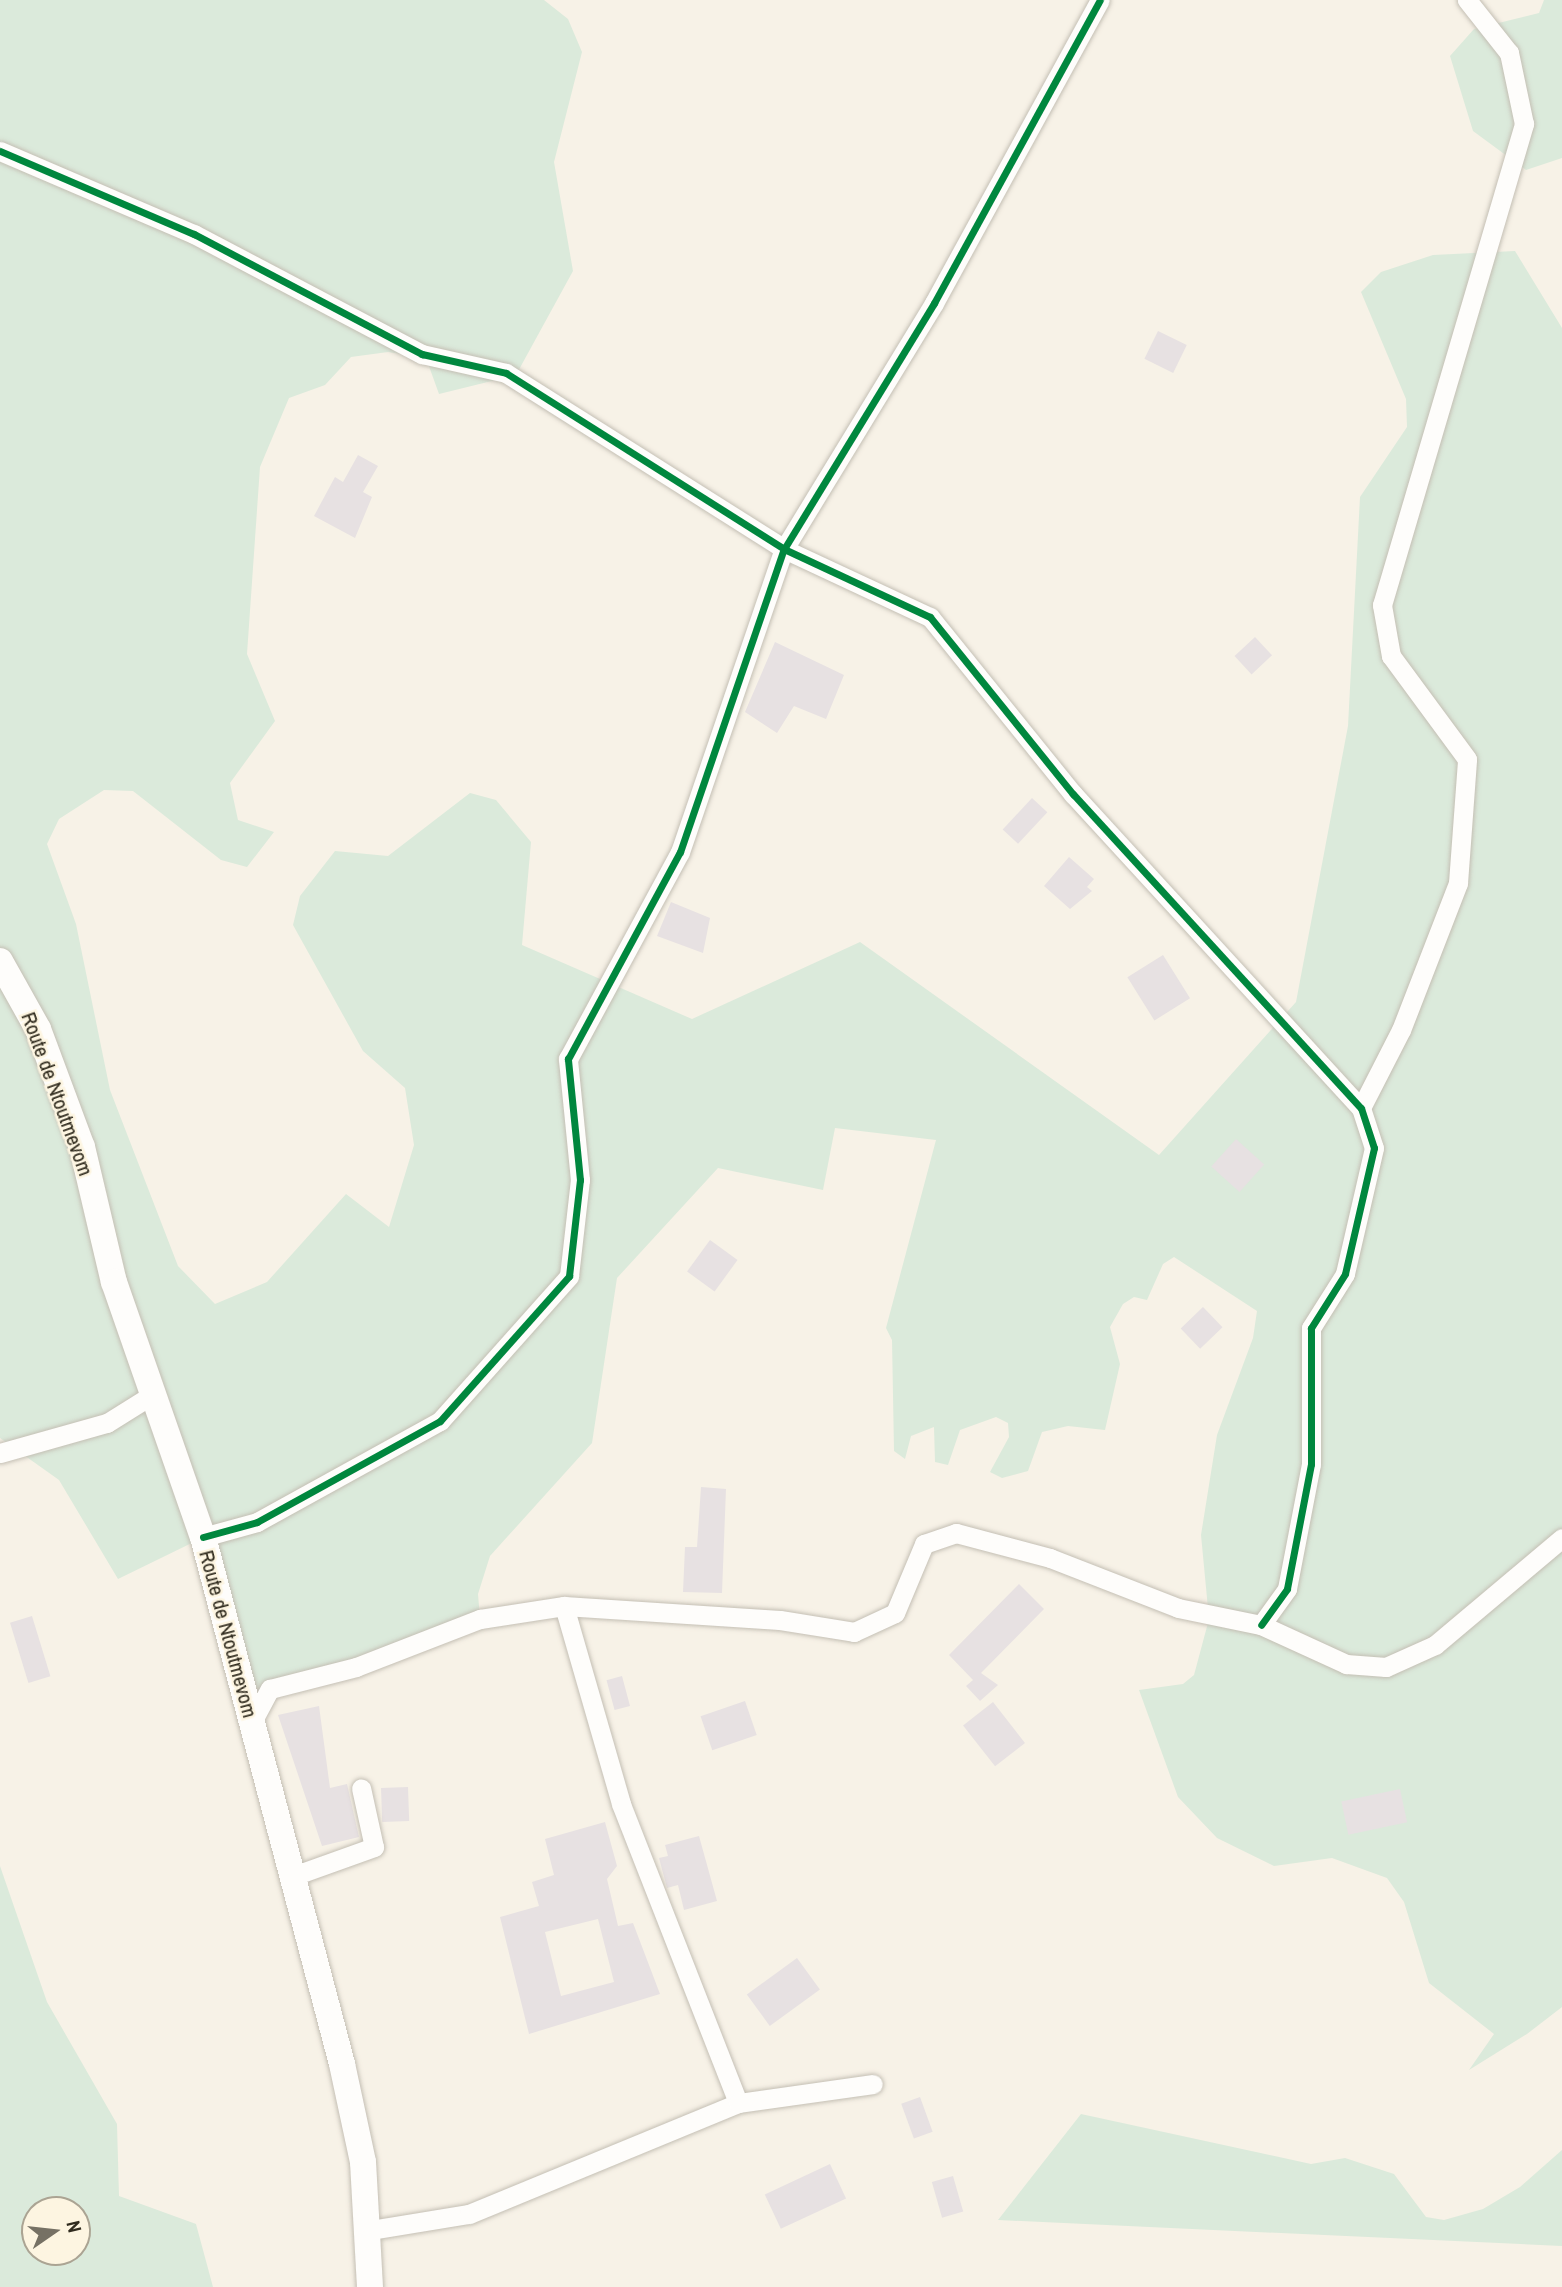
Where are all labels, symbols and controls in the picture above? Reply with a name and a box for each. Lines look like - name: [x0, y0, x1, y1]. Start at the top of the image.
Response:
- street label: Route de Ntoutmevom: [16, 1009, 98, 1179]
- street label: Route de Ntoutmevom: [194, 1548, 262, 1720]
- north arrow: [21, 2196, 91, 2266]
- text: N: [60, 2218, 88, 2235]

